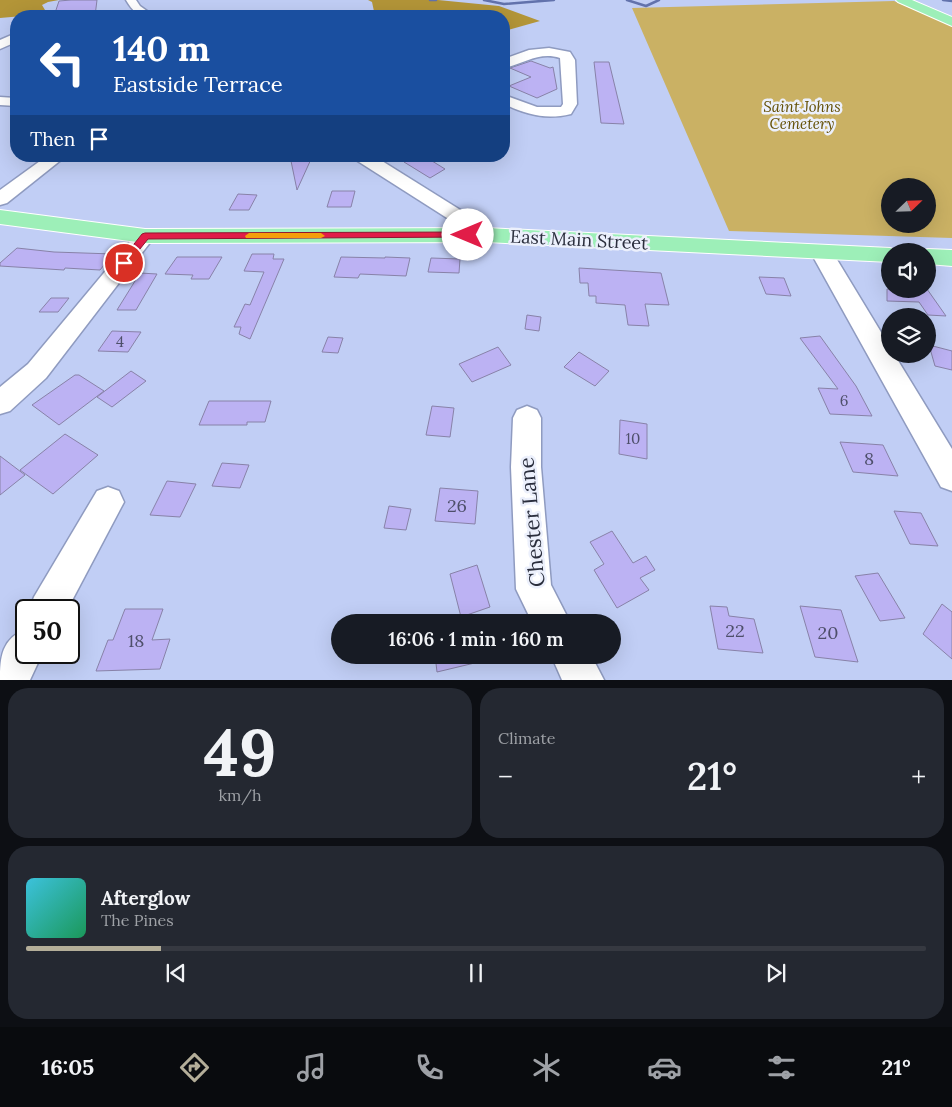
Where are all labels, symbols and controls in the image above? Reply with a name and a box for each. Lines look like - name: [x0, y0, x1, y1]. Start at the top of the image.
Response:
- text: 140 m: [113, 26, 210, 71]
- icon: left: [30, 30, 95, 95]
- text: Eastside Terrace: [113, 70, 283, 98]
- park label: Saint Johns Cemetery: [763, 97, 841, 133]
- icon: arrive: [85, 125, 113, 153]
- text: Then: [30, 127, 75, 151]
- north arrow: [881, 178, 936, 232]
- map controls: [881, 178, 936, 363]
- position arrow: [441, 208, 493, 260]
- street label: East Main Street: [509, 224, 649, 255]
- pin: [103, 242, 145, 284]
- button: sound: [881, 243, 936, 298]
- icon: arrive: [110, 249, 138, 277]
- button: layers: [881, 308, 936, 363]
- house number: 4: [116, 332, 124, 351]
- house number: 6: [840, 391, 848, 410]
- house number: 10: [626, 429, 640, 448]
- house number: 8: [864, 447, 874, 470]
- street label: Chester Lane: [512, 456, 551, 588]
- house number: 26: [447, 494, 467, 517]
- speed limit sign: 50: [15, 599, 80, 664]
- house number: 22: [725, 619, 745, 642]
- house number: 20: [818, 621, 838, 644]
- text: 16:06 · 1 min · 160 m: [388, 627, 564, 651]
- house number: 18: [128, 629, 144, 652]
- text: 49: [204, 711, 277, 794]
- text: Climate: [498, 728, 555, 748]
- text: 21°: [687, 752, 737, 800]
- text: −: [498, 759, 513, 795]
- text: +: [911, 759, 926, 795]
- text: km/h: [218, 785, 262, 805]
- text: Afterglow: [101, 886, 190, 910]
- text: The Pines: [101, 910, 174, 930]
- icon: previous: [162, 959, 190, 987]
- icon: pause: [462, 959, 490, 987]
- icon: next: [762, 959, 790, 987]
- icon: directions: [177, 1050, 212, 1085]
- icon: music: [294, 1050, 329, 1085]
- icon: phone: [412, 1050, 447, 1085]
- icon: climate: [529, 1050, 564, 1085]
- icon: car: [647, 1050, 682, 1085]
- icon: filters: [764, 1050, 799, 1085]
- text: 16:05: [41, 1053, 94, 1081]
- text: 21°: [882, 1053, 911, 1081]

